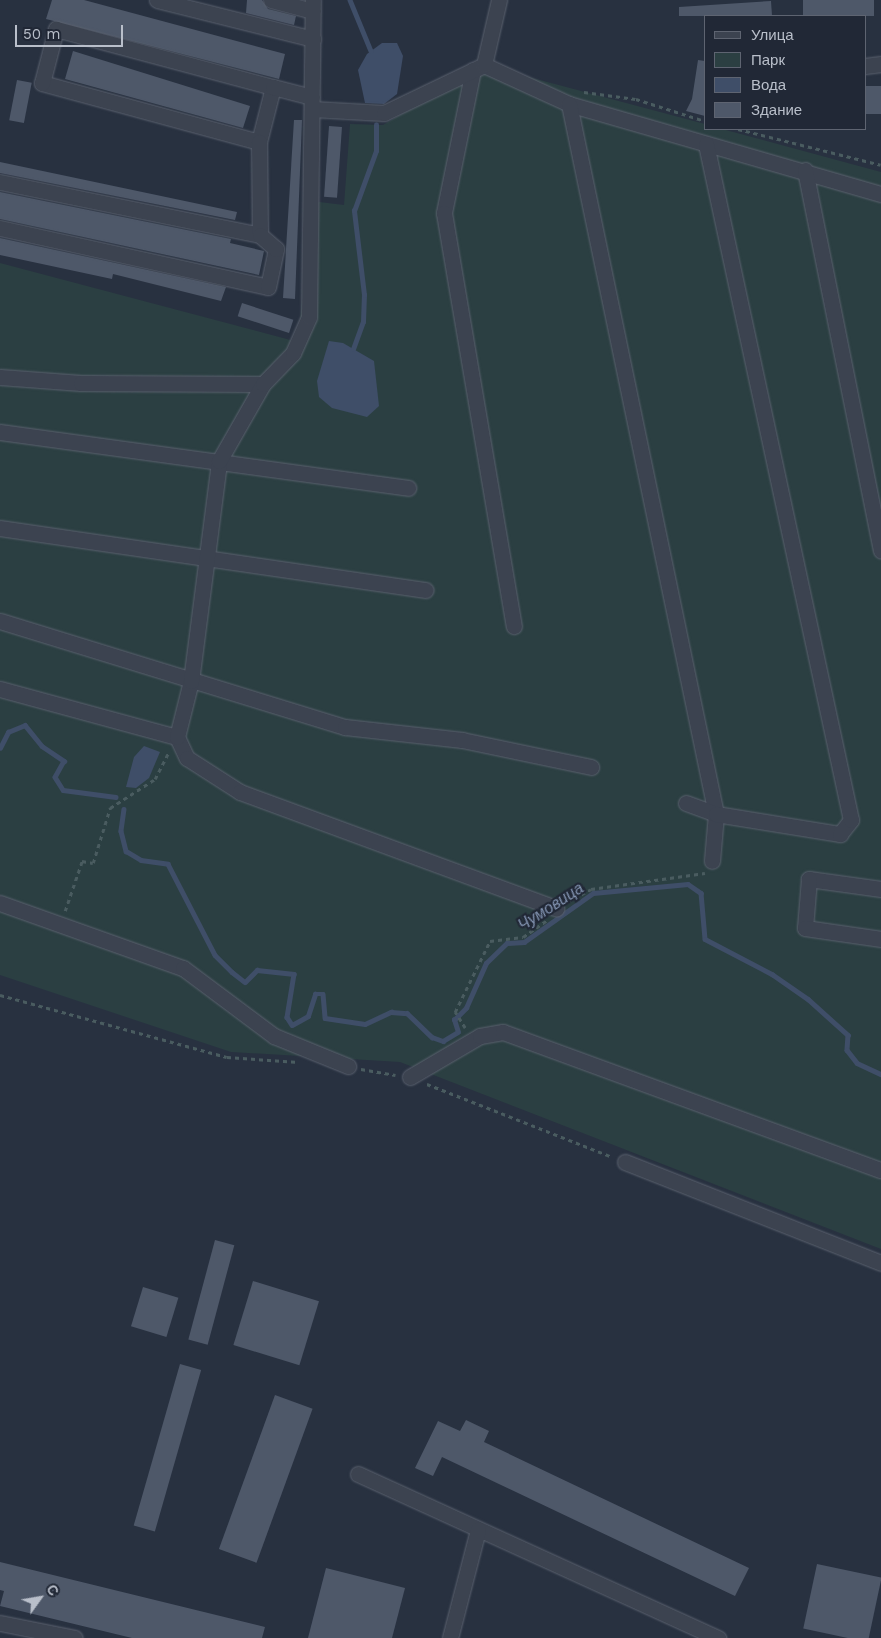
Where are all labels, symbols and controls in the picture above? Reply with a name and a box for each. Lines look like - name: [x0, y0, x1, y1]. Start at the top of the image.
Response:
- scale bar: [18, 15, 125, 47]
- legend: [704, 15, 866, 130]
- text: 50 m: [23, 25, 60, 43]
- text: Улица: [751, 26, 794, 44]
- text: Парк: [751, 51, 785, 69]
- text: Вода: [751, 76, 786, 94]
- text: Здание: [751, 101, 802, 119]
- water label: Чумовица: [515, 879, 587, 935]
- north arrow: [15, 1573, 65, 1623]
- text: С: [43, 1582, 62, 1599]

